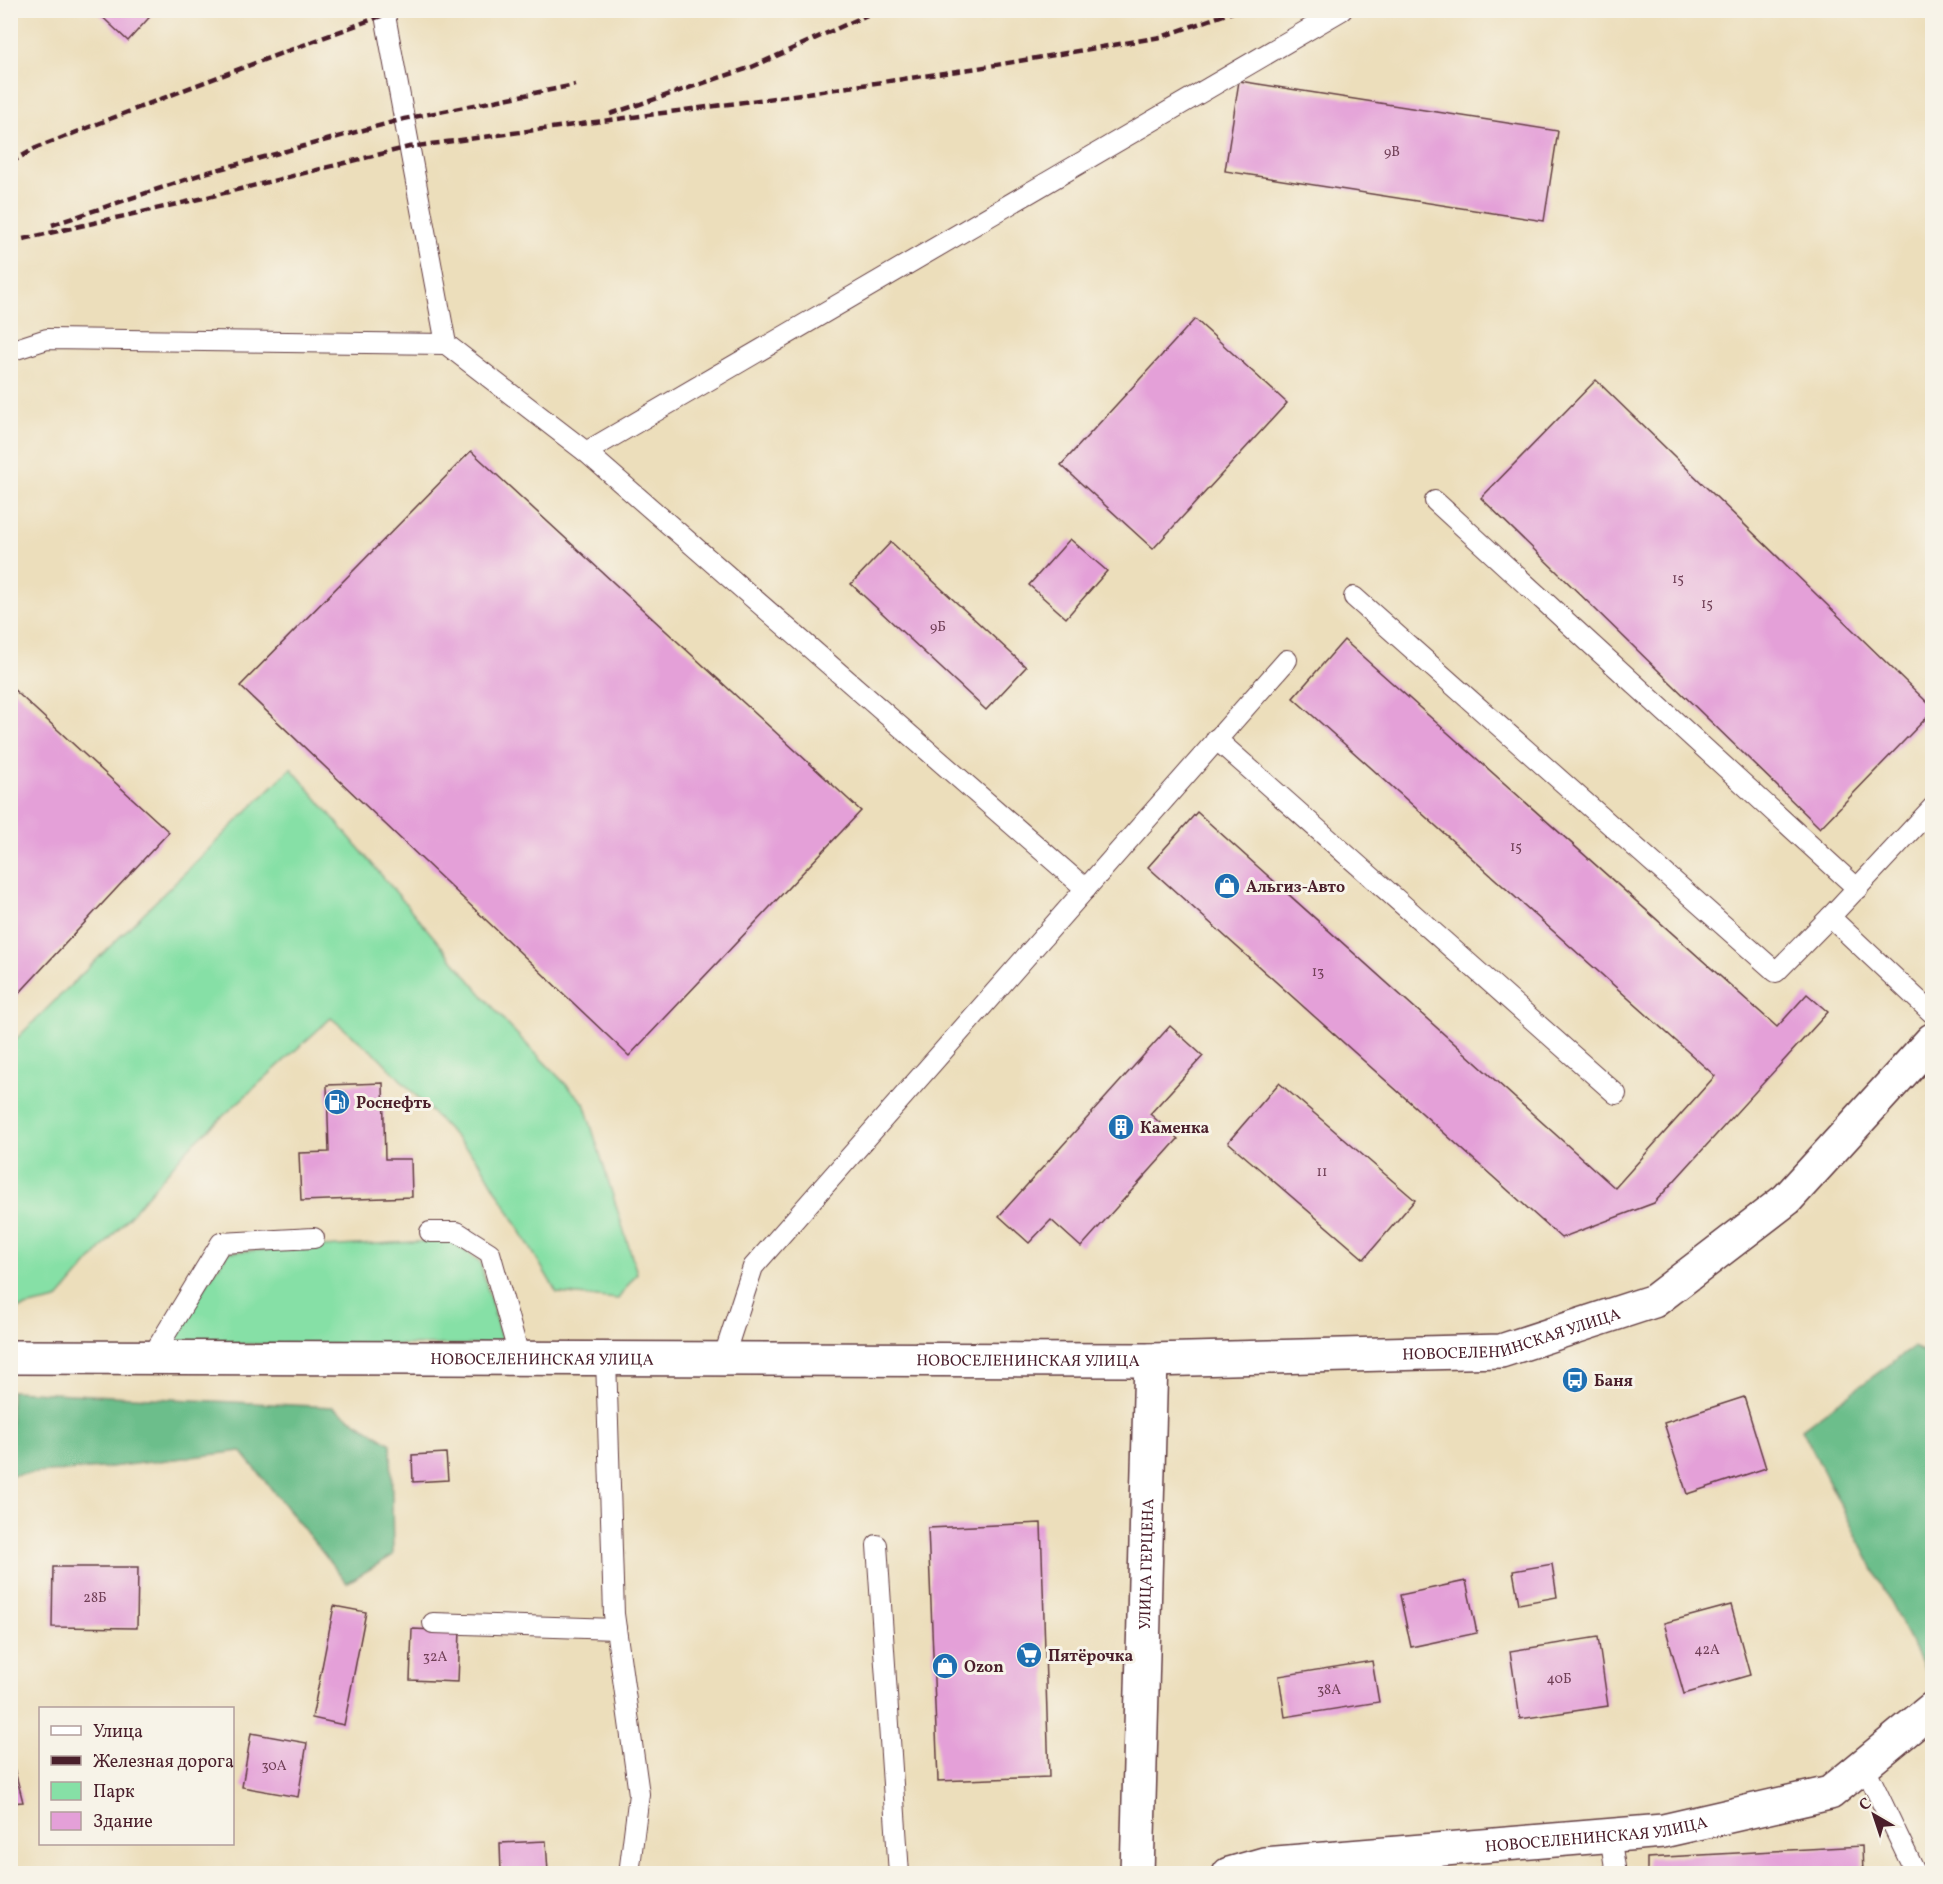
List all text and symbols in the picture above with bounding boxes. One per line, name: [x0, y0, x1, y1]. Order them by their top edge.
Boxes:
house number: 9В: [1384, 143, 1400, 162]
house number: 15: [1672, 570, 1684, 589]
house number: 15: [1701, 595, 1713, 614]
house number: 9Б: [930, 618, 946, 637]
house number: 15: [1510, 838, 1522, 857]
shop icon: Альгиз-Авто: [1212, 871, 1242, 901]
place label: Альгиз-Авто: [1246, 877, 1345, 899]
house number: 13: [1312, 963, 1324, 982]
fuel station icon: Роснефть: [322, 1087, 352, 1117]
place label: Роснефть: [356, 1093, 431, 1115]
building icon: Каменка: [1106, 1112, 1136, 1142]
place label: Каменка: [1140, 1118, 1210, 1140]
house number: 11: [1317, 1163, 1327, 1182]
street label: НОВОСЕЛЕНИНСКАЯ УЛИЦА: [1402, 1304, 1624, 1367]
street label: НОВОСЕЛЕНИНСКАЯ УЛИЦА: [430, 1349, 654, 1372]
street label: НОВОСЕЛЕНИНСКАЯ УЛИЦА: [916, 1350, 1140, 1373]
bus stop icon: Баня: [1560, 1365, 1590, 1395]
place label: Баня: [1594, 1371, 1633, 1393]
street label: УЛИЦА ГЕРЦЕНА: [1135, 1498, 1160, 1630]
house number: 28Б: [83, 1589, 107, 1608]
supermarket icon: Пятёрочка: [1014, 1640, 1044, 1670]
house number: 42А: [1694, 1641, 1720, 1660]
place label: Пятёрочка: [1048, 1646, 1133, 1668]
house number: 32А: [423, 1648, 447, 1667]
shop icon: Ozon: [930, 1651, 960, 1681]
place label: Ozon: [964, 1657, 1004, 1679]
house number: 40Б: [1546, 1670, 1572, 1689]
house number: 38А: [1317, 1681, 1341, 1700]
legend: [39, 1707, 234, 1845]
text: Улица: [93, 1720, 143, 1745]
text: Железная дорога: [93, 1750, 234, 1775]
house number: 30А: [261, 1757, 287, 1776]
text: Парк: [93, 1780, 135, 1805]
north arrow: [1844, 1785, 1904, 1845]
text: С: [1855, 1793, 1877, 1817]
text: Здание: [93, 1810, 153, 1835]
street label: НОВОСЕЛЕНИНСКАЯ УЛИЦА: [1484, 1812, 1710, 1859]

